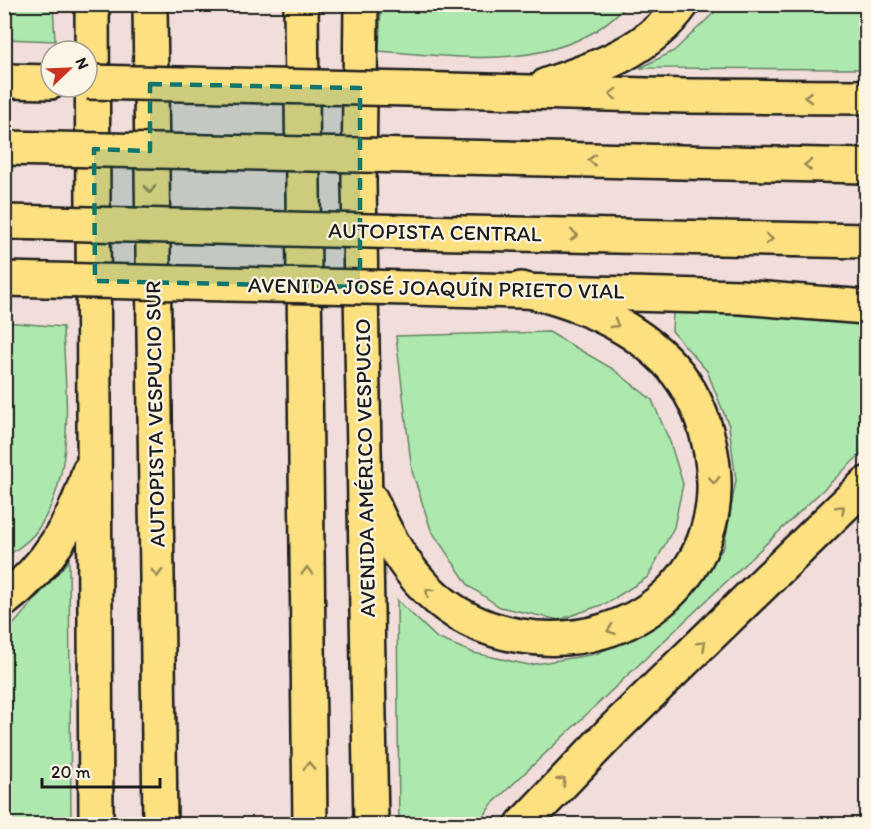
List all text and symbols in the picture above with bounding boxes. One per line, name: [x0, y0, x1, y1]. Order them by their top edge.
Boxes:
north arrow: [39, 39, 99, 99]
text: N: [71, 55, 93, 72]
one-way arrow: [609, 87, 618, 100]
one-way arrow: [804, 91, 813, 103]
one-way arrow: [588, 154, 597, 166]
one-way arrow: [804, 159, 813, 171]
one-way arrow: [144, 184, 157, 193]
street label: AUTOPISTA CENTRAL: [328, 217, 542, 247]
one-way arrow: [570, 229, 579, 241]
one-way arrow: [765, 233, 774, 245]
street label: AVENIDA JOSÉ JOAQUÍN PRIETO VIAL: [248, 271, 624, 305]
street label: AUTOPISTA VESPUCIO SUR: [139, 280, 171, 548]
one-way arrow: [609, 316, 619, 328]
street label: AVENIDA AMÉRICO VESPUCIO: [349, 318, 381, 618]
one-way arrow: [708, 475, 720, 484]
one-way arrow: [834, 505, 845, 516]
one-way arrow: [301, 567, 313, 576]
one-way arrow: [151, 568, 164, 577]
one-way arrow: [426, 588, 436, 599]
one-way arrow: [606, 622, 617, 635]
one-way arrow: [695, 641, 705, 652]
scale bar: [42, 751, 160, 789]
text: 20 m: [51, 761, 91, 783]
one-way arrow: [303, 762, 316, 771]
one-way arrow: [555, 777, 566, 788]

